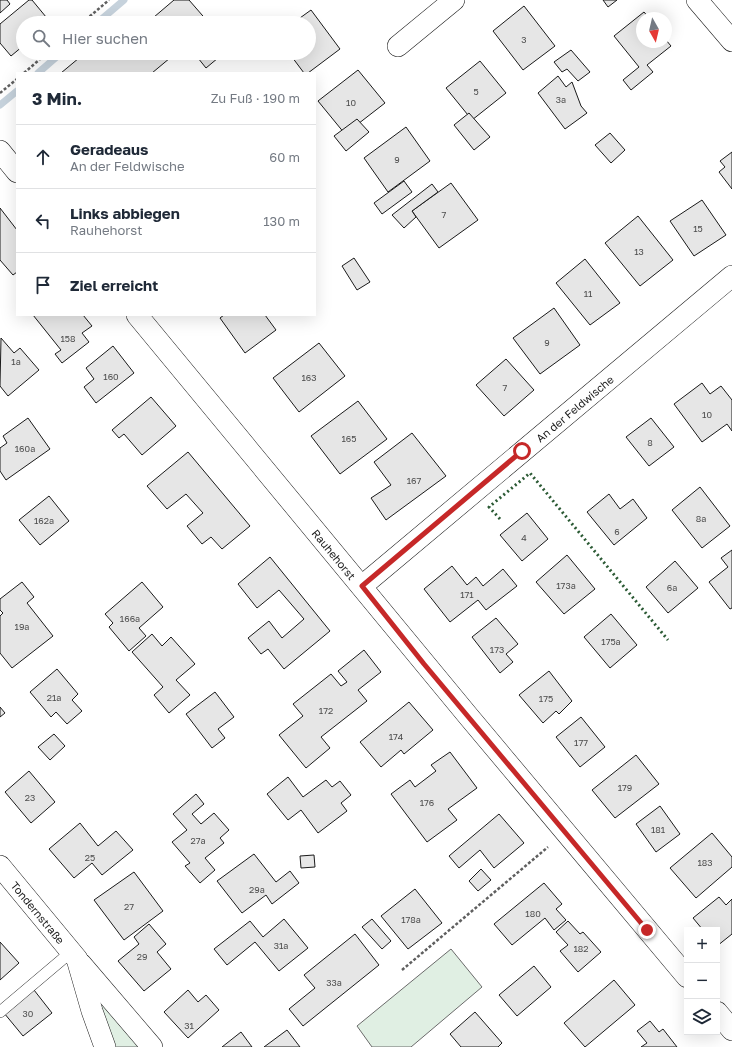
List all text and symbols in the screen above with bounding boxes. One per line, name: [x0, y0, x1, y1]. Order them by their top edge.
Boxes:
north arrow: [636, 12, 672, 48]
search box: [16, 16, 316, 60]
icon: search: [30, 27, 52, 49]
text: Hier suchen: [62, 29, 148, 47]
house number: 3: [521, 34, 527, 45]
house number: 5: [473, 86, 479, 97]
text: 3 Min.: [32, 88, 82, 109]
text: Zu Fuß · 190 m: [211, 90, 300, 106]
house number: 3a: [556, 94, 566, 105]
house number: 10: [346, 97, 356, 108]
text: Geradeaus: [70, 140, 148, 158]
icon: ahead: [32, 146, 54, 168]
text: 60 m: [269, 149, 300, 165]
house number: 9: [394, 154, 400, 165]
text: An der Feldwische: [70, 158, 185, 174]
text: Links abbiegen: [70, 204, 180, 222]
house number: 7: [442, 209, 447, 220]
icon: left: [32, 210, 54, 232]
text: 130 m: [263, 213, 300, 229]
text: Rauhehorst: [70, 222, 142, 238]
house number: 15: [693, 223, 703, 234]
house number: 13: [634, 246, 644, 257]
icon: arrive: [32, 274, 54, 296]
text: Ziel erreicht: [70, 276, 158, 294]
house number: 11: [584, 288, 593, 299]
house number: 158: [60, 333, 76, 344]
house number: 9: [544, 337, 550, 348]
house number: 1a: [11, 356, 21, 367]
house number: 160: [103, 371, 119, 382]
house number: 163: [301, 372, 317, 383]
street label: An der Feldwische: [533, 372, 616, 444]
house number: 7: [503, 382, 508, 393]
house number: 10: [702, 409, 712, 420]
house number: 165: [341, 433, 357, 444]
house number: 8: [647, 437, 653, 448]
route start: [513, 442, 531, 460]
house number: 160a: [15, 443, 35, 454]
house number: 167: [407, 475, 422, 486]
house number: 8a: [696, 513, 706, 524]
house number: 162a: [34, 515, 54, 526]
street label: Rauhehorst: [310, 526, 359, 582]
house number: 6: [614, 526, 620, 537]
house number: 4: [521, 532, 527, 543]
house number: 173a: [556, 580, 576, 591]
house number: 6a: [667, 582, 677, 593]
house number: 171: [460, 589, 474, 600]
house number: 166a: [120, 613, 140, 624]
house number: 19a: [15, 621, 29, 632]
house number: 175a: [601, 636, 621, 647]
house number: 173: [490, 644, 504, 655]
house number: 21a: [47, 692, 61, 703]
house number: 175: [539, 693, 553, 704]
house number: 172: [319, 705, 333, 716]
house number: 174: [389, 731, 404, 742]
house number: 177: [574, 737, 588, 748]
house number: 179: [618, 782, 632, 793]
house number: 23: [25, 792, 35, 803]
house number: 176: [420, 797, 434, 808]
house number: 181: [651, 824, 666, 835]
house number: 27a: [190, 835, 206, 846]
house number: 25: [85, 852, 95, 863]
house number: 183: [697, 857, 713, 868]
street label: Tondernstraße: [9, 878, 68, 946]
house number: 29a: [249, 884, 265, 895]
house number: 27: [124, 901, 134, 912]
house number: 180: [525, 908, 541, 919]
house number: 178a: [401, 914, 421, 925]
route end: [638, 921, 656, 939]
map controls: [684, 927, 720, 1035]
button: +: [684, 927, 720, 963]
house number: 31a: [274, 940, 288, 951]
house number: 182: [573, 943, 589, 954]
house number: 29: [137, 951, 147, 962]
button: −: [684, 963, 720, 999]
house number: 33a: [326, 977, 342, 988]
button: layers: [684, 999, 720, 1035]
house number: 30: [23, 1008, 34, 1019]
house number: 31: [184, 1020, 194, 1031]

